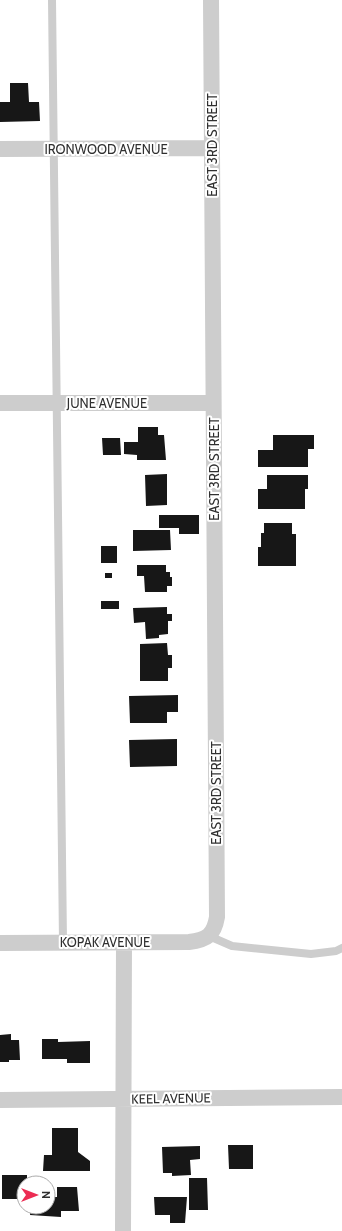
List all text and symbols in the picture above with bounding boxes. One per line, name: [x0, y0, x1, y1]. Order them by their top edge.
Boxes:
street label: EAST 3RD STREET: [204, 93, 220, 197]
street label: IRONWOOD AVENUE: [44, 141, 168, 157]
street label: JUNE AVENUE: [66, 395, 147, 411]
street label: EAST 3RD STREET: [206, 417, 222, 521]
street label: EAST 3RD STREET: [208, 741, 224, 845]
street label: KOPAK AVENUE: [60, 934, 150, 950]
street label: KEEL AVENUE: [131, 1089, 211, 1107]
north arrow: [16, 1175, 56, 1215]
text: N: [39, 1191, 53, 1199]

